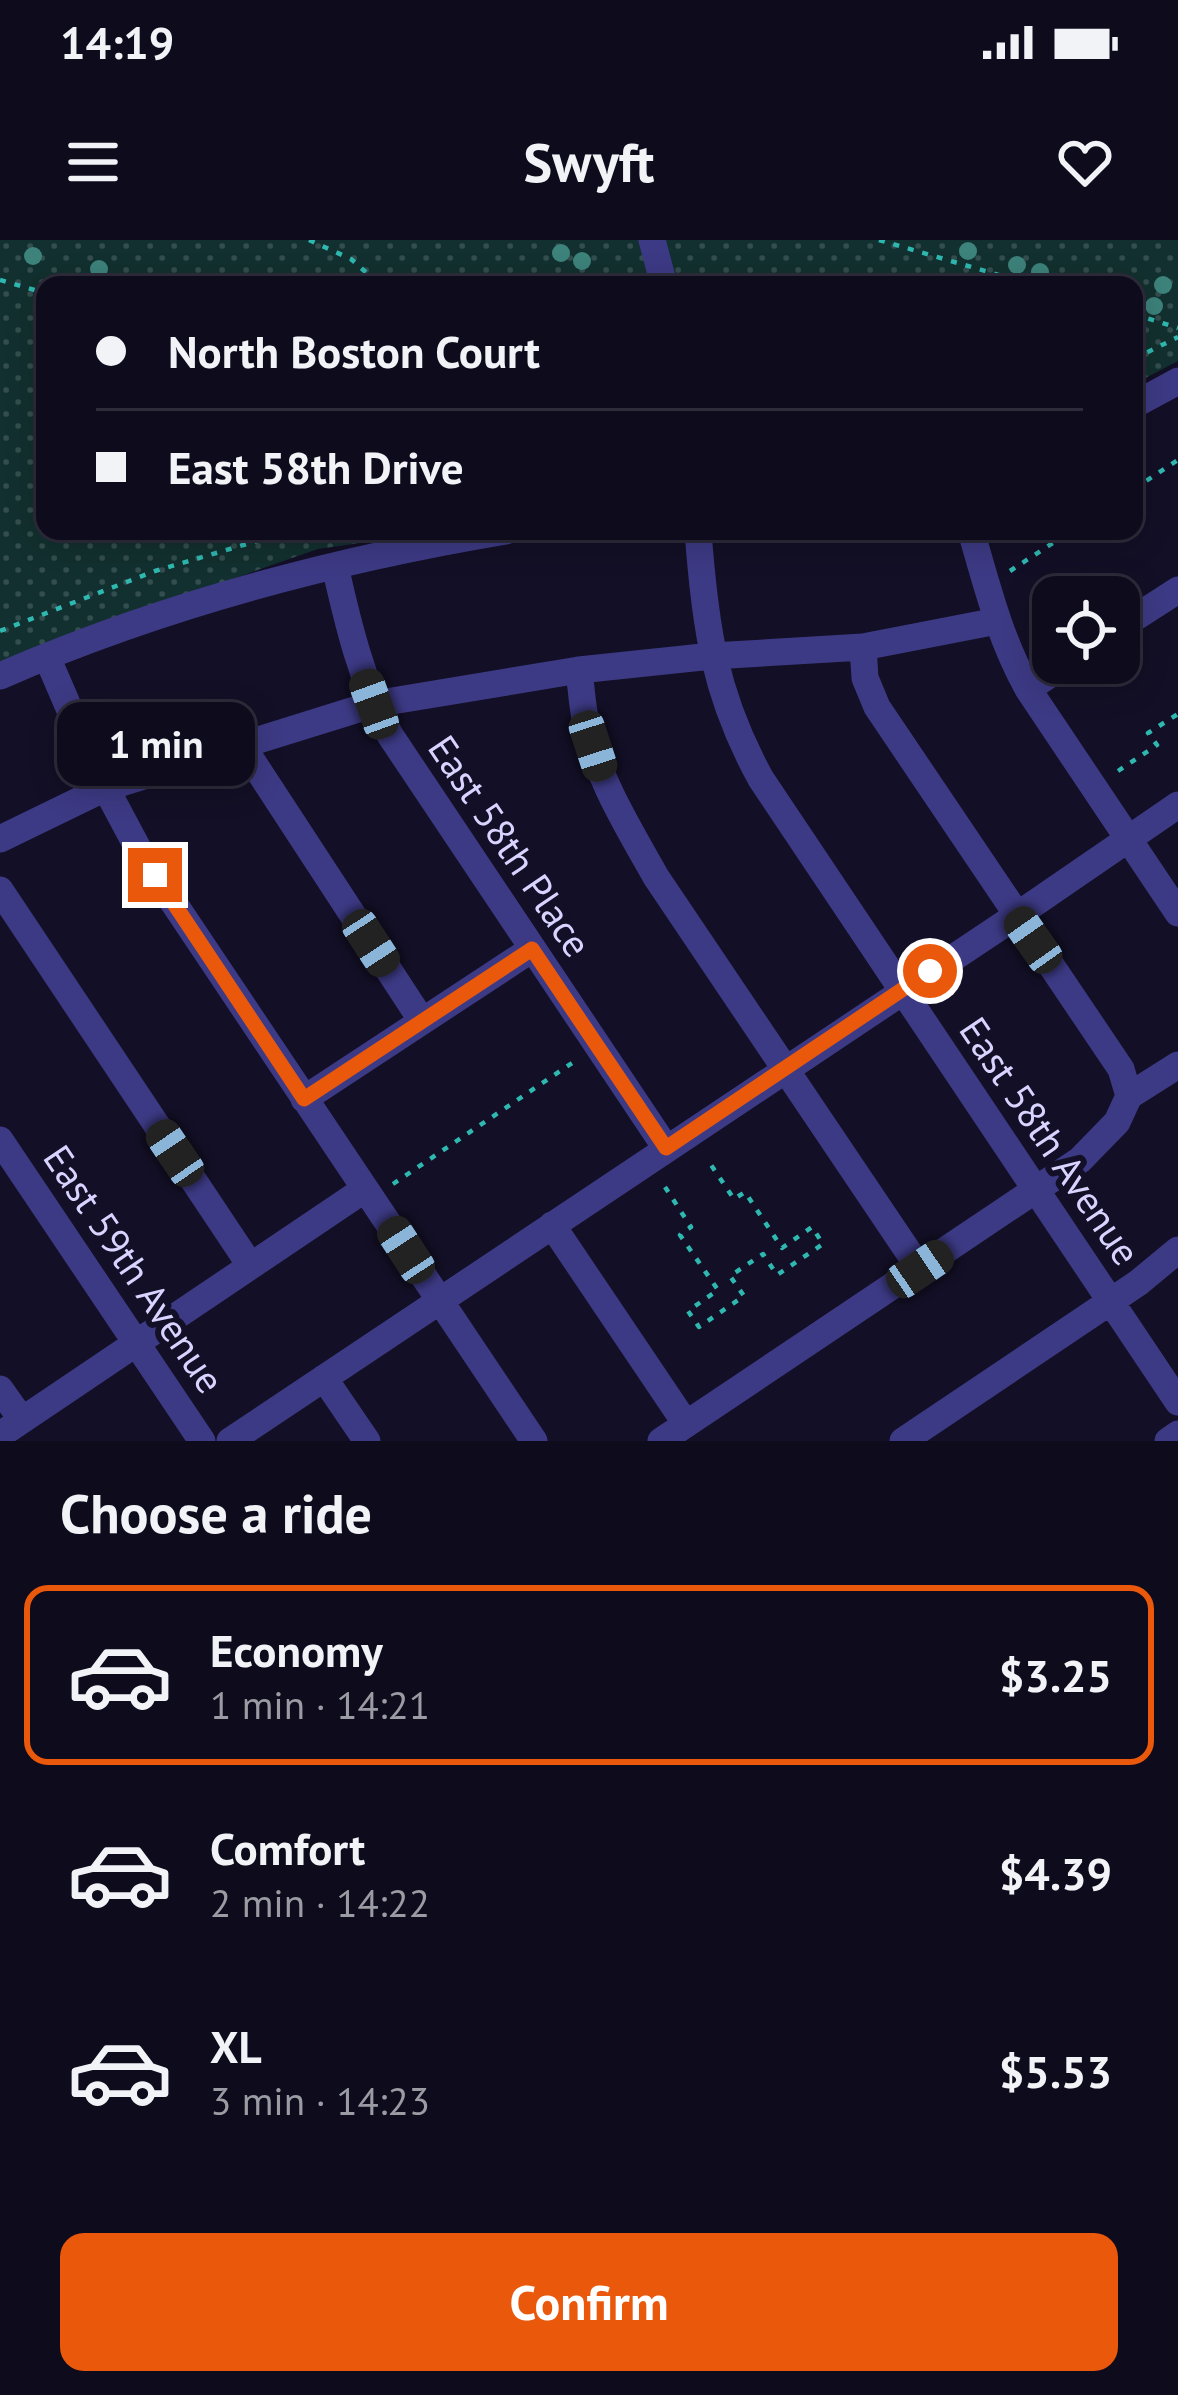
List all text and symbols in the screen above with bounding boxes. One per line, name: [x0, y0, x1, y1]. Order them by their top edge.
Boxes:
text: 14:19: [60, 13, 174, 71]
text: Swyft: [524, 127, 654, 197]
icon: menu: [60, 129, 126, 195]
icon: heart: [1052, 129, 1118, 195]
text: North Boston Court: [168, 322, 540, 380]
text: East 58th Drive: [168, 438, 464, 496]
map controls: [1032, 576, 1140, 684]
button: locate: [1032, 576, 1140, 684]
car: [345, 664, 403, 744]
callout: 1 min: [56, 701, 254, 785]
car: [565, 706, 621, 786]
text: 1 min: [108, 718, 204, 769]
street label: East 58th Place: [417, 725, 603, 966]
route end: [128, 848, 182, 902]
car: [998, 900, 1068, 980]
car: [336, 903, 406, 983]
route start: [903, 944, 957, 998]
street label: East 58th Avenue: [949, 1007, 1152, 1274]
car: [140, 1113, 210, 1193]
street label: East 59th Avenue: [33, 1135, 236, 1402]
car: [371, 1210, 441, 1290]
car: [880, 1234, 960, 1304]
text: Choose a ride: [60, 1478, 372, 1548]
icon: car: [66, 1621, 174, 1729]
text: Economy: [210, 1621, 383, 1679]
text: $3.25: [999, 1646, 1112, 1704]
text: 1 min · 14:21: [210, 1679, 430, 1730]
icon: car: [66, 1819, 174, 1927]
text: Comfort: [210, 1819, 365, 1877]
text: $4.39: [999, 1844, 1112, 1902]
text: 2 min · 14:22: [210, 1877, 430, 1928]
icon: car: [66, 2017, 174, 2125]
text: XL: [210, 2017, 262, 2075]
text: $5.53: [999, 2042, 1112, 2100]
text: 3 min · 14:23: [210, 2075, 430, 2126]
button: Confirm: [60, 2233, 1118, 2371]

